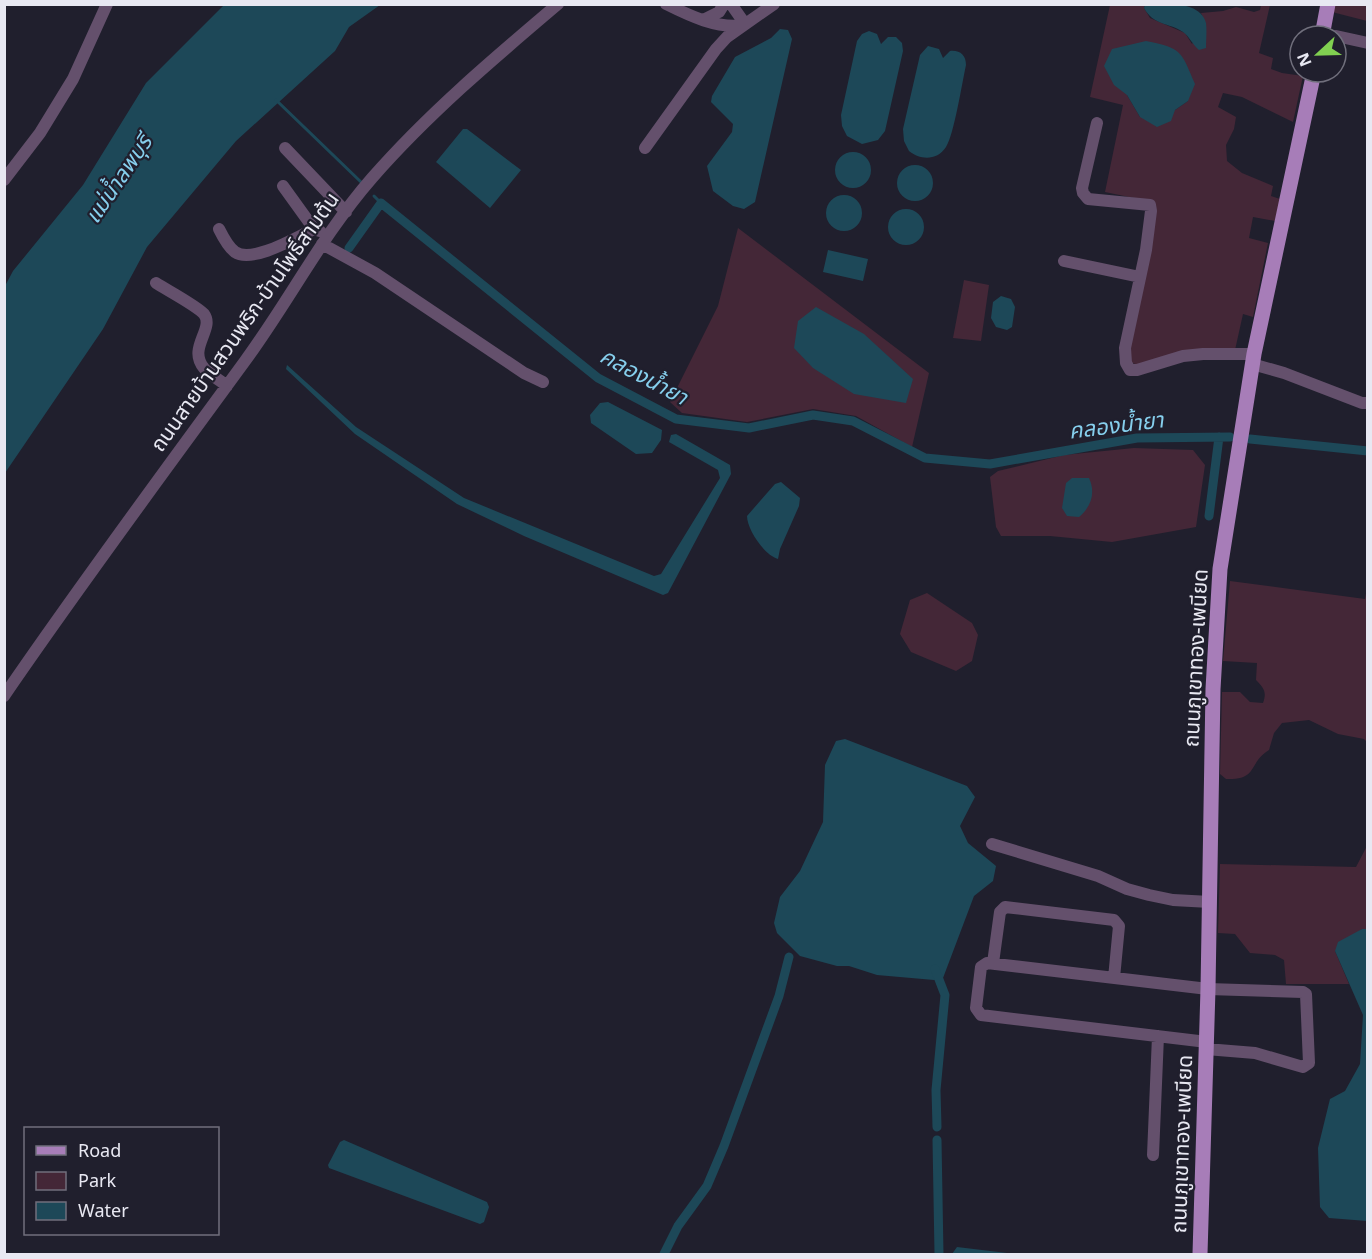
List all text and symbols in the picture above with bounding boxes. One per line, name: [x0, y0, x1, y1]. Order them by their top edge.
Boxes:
north arrow: [1288, 24, 1348, 84]
text: N: [1291, 49, 1317, 70]
water label: แม่น้ำลพบุรี: [77, 125, 160, 228]
street label: ถนนสายบ้านสวนพริก-บ้านโพธิ์สามต้น: [144, 186, 345, 457]
water label: คลองน้ำยา: [596, 340, 694, 411]
water label: คลองน้ำยา: [1067, 403, 1166, 445]
street label: ถนนภูเขาทอง-เพนียด: [1176, 568, 1214, 748]
street label: ถนนภูเขาทอง-เพนียด: [1164, 1054, 1198, 1234]
legend: [24, 1127, 219, 1235]
text: Road: [78, 1138, 121, 1162]
text: Park: [78, 1168, 116, 1192]
text: Water: [78, 1198, 129, 1222]

